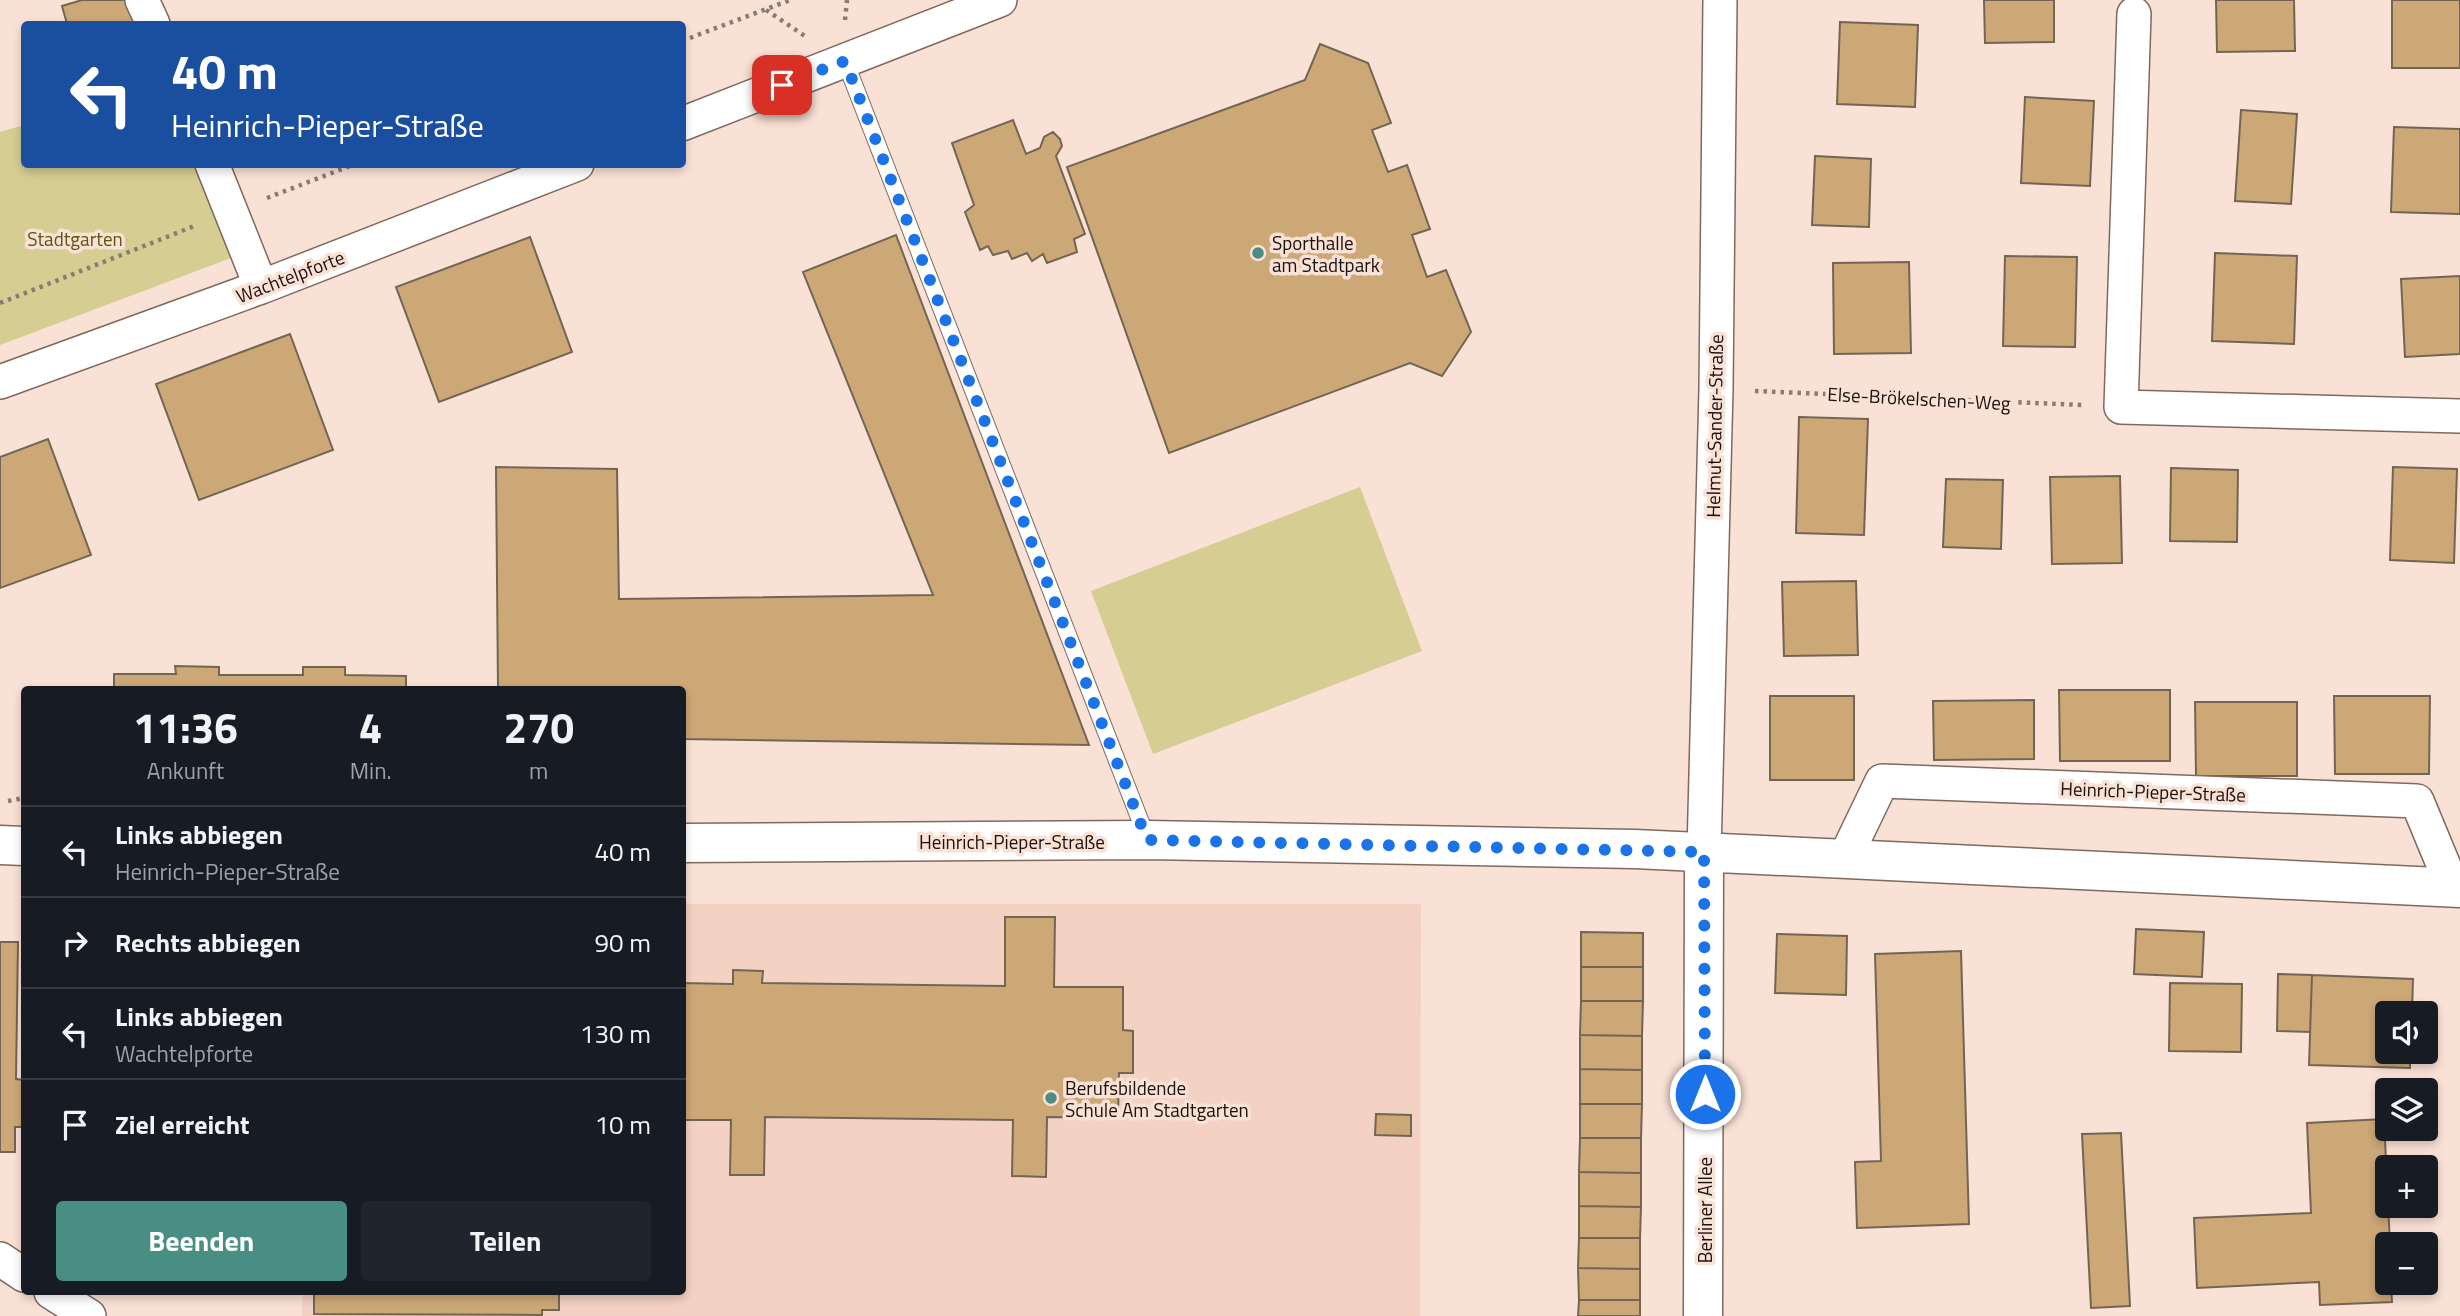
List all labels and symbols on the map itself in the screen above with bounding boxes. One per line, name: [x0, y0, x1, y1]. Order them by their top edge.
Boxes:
pin: [752, 55, 812, 115]
park label: Stadtgarten: [27, 224, 123, 253]
place label: Sporthalle am Stadtpark: [1272, 228, 1380, 279]
street label: Wachtelpforte: [232, 242, 348, 310]
marker: Sporthalle am Stadtpark: [1250, 245, 1266, 261]
street label: Helmut-Sander-Straße: [1698, 334, 1730, 518]
street label: Else-Brökelschen-Weg: [1827, 379, 2012, 417]
street label: Heinrich-Pieper-Straße: [2060, 773, 2246, 809]
street label: Heinrich-Pieper-Straße: [919, 827, 1105, 856]
position arrow: [1668, 1057, 1742, 1131]
place label: Berufsbildende Schule Am Stadtgarten: [1065, 1073, 1249, 1124]
marker: Berufsbildende Schule Am Stadtgarten: [1043, 1090, 1059, 1106]
street label: Berliner Allee: [1690, 1157, 1719, 1263]

